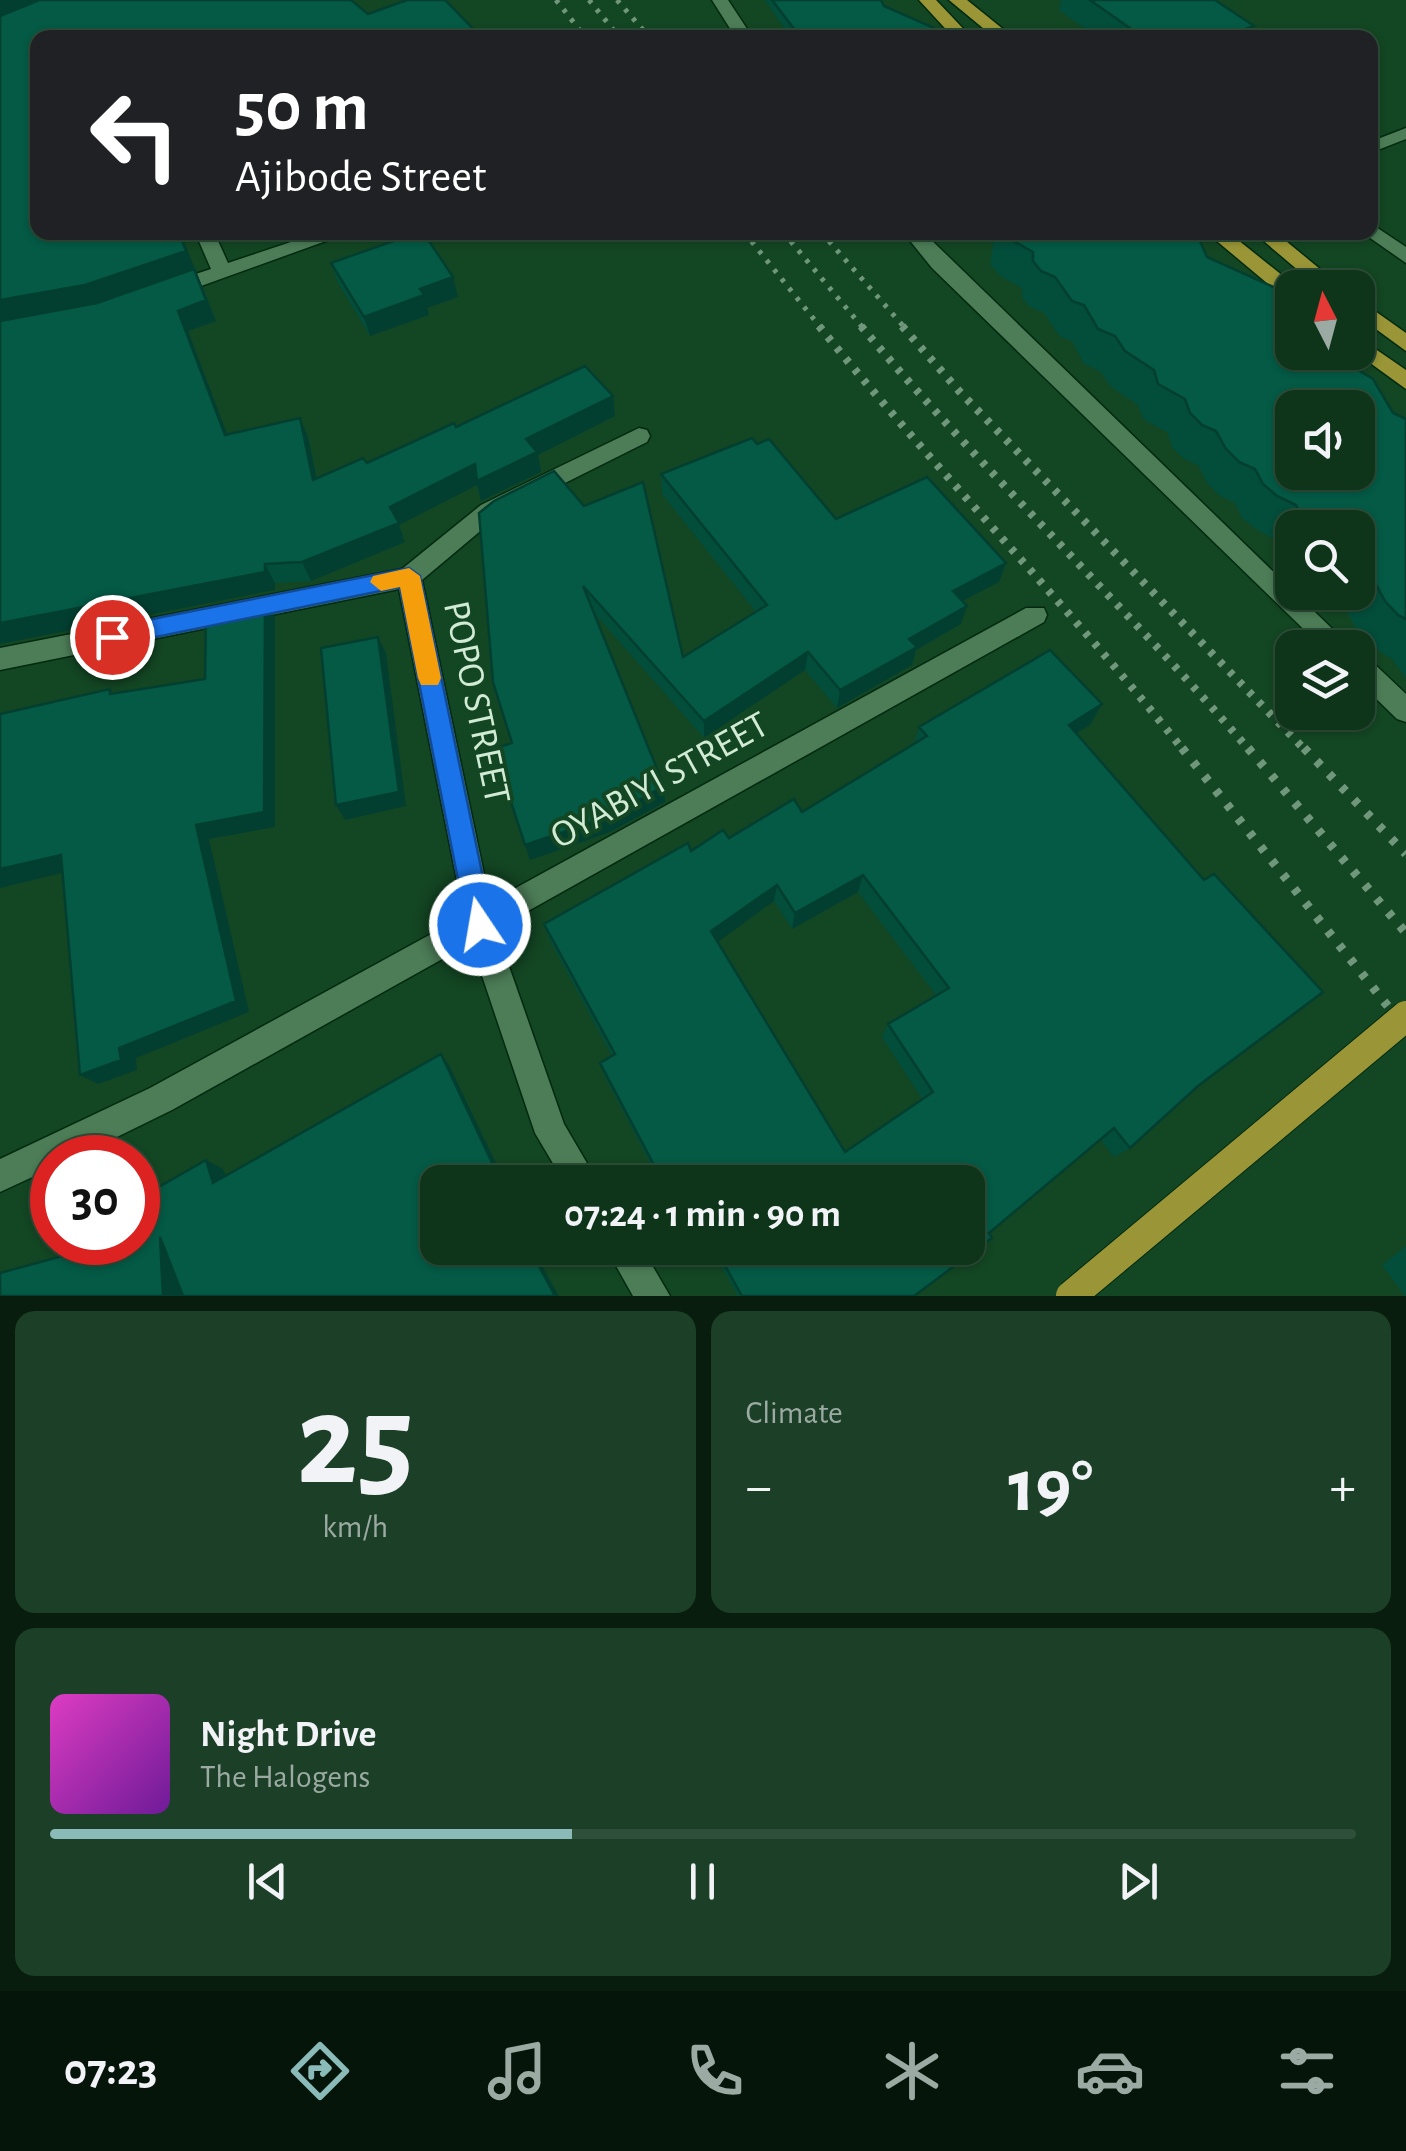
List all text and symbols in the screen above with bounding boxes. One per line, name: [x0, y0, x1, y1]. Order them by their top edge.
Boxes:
icon: left: [70, 70, 200, 200]
text: 50 m: [235, 73, 369, 143]
text: Ajibode Street: [235, 155, 486, 200]
north arrow: [1275, 270, 1375, 370]
map controls: [1275, 270, 1375, 730]
button: sound: [1275, 390, 1375, 490]
button: search: [1275, 510, 1375, 610]
pin: [70, 595, 155, 680]
street label: POPO STREET: [436, 598, 516, 807]
icon: arrive: [85, 610, 140, 665]
button: layers: [1275, 630, 1375, 730]
street label: OYABIYI STREET: [545, 705, 775, 856]
position arrow: [428, 873, 532, 977]
speed limit sign: 30: [30, 1135, 160, 1265]
text: 07:24 · 1 min · 90 m: [564, 1196, 841, 1234]
text: 25: [297, 1378, 414, 1508]
text: Climate: [746, 1397, 843, 1429]
text: 19°: [1008, 1450, 1093, 1525]
text: −: [746, 1460, 772, 1515]
text: +: [1330, 1460, 1356, 1515]
text: km/h: [322, 1511, 388, 1543]
text: Night Drive: [200, 1716, 376, 1754]
text: The Halogens: [200, 1761, 370, 1793]
icon: previous: [240, 1854, 295, 1909]
icon: pause: [675, 1854, 730, 1909]
icon: next: [1111, 1854, 1166, 1909]
icon: directions: [285, 2036, 355, 2106]
icon: music: [482, 2036, 552, 2106]
icon: phone: [680, 2036, 750, 2106]
icon: climate: [877, 2036, 947, 2106]
icon: car: [1075, 2036, 1145, 2106]
icon: filters: [1272, 2036, 1342, 2106]
text: 07:23: [64, 2048, 158, 2093]

